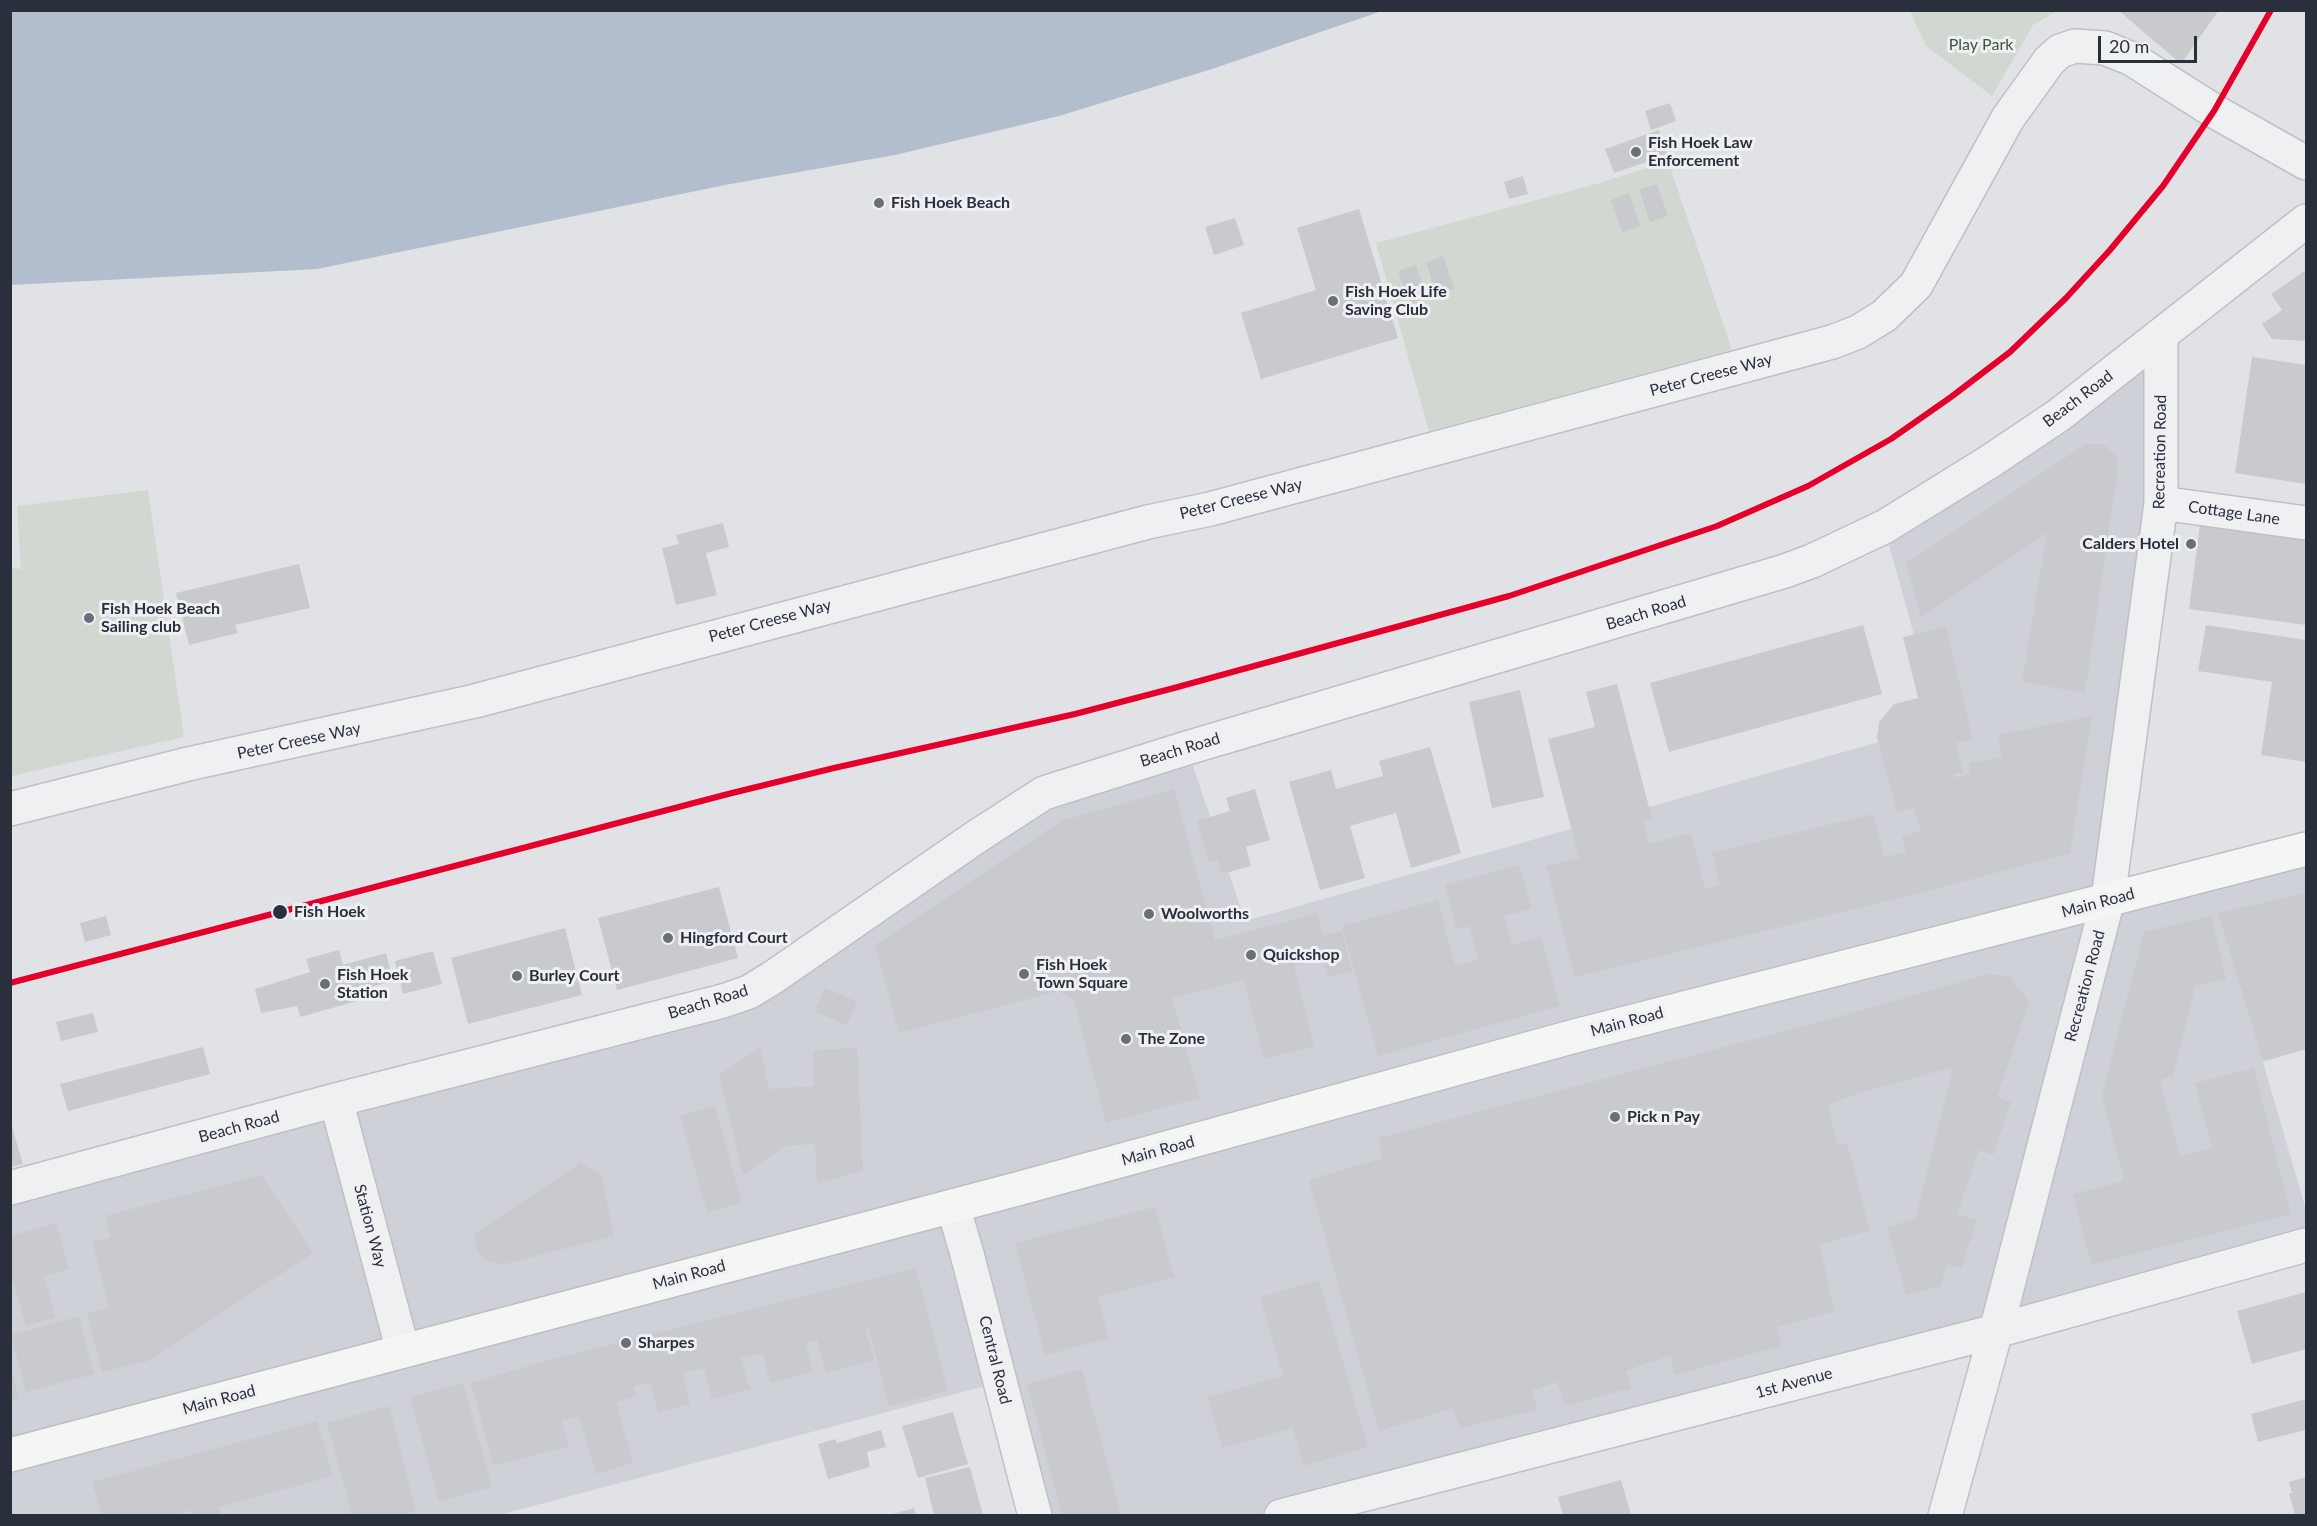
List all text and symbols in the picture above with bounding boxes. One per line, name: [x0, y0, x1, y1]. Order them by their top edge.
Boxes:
scale bar: [2101, 24, 2200, 62]
park label: Play Park: [1949, 35, 2013, 55]
text: 20 m: [2109, 35, 2149, 57]
place label: Fish Hoek Law Enforcement: [1648, 133, 1753, 171]
marker: Fish Hoek Law Enforcement: [1629, 145, 1643, 159]
place label: Fish Hoek Beach: [891, 193, 1010, 213]
marker: Fish Hoek Beach: [872, 196, 886, 210]
place label: Fish Hoek Life Saving Club: [1345, 282, 1447, 320]
marker: Fish Hoek Life Saving Club: [1326, 294, 1340, 308]
street label: Peter Creese Way: [1648, 349, 1774, 401]
street label: Beach Road: [2039, 366, 2117, 432]
street label: Recreation Road: [2149, 394, 2171, 510]
street label: Peter Creese Way: [1178, 474, 1304, 524]
street label: Cottage Lane: [2187, 497, 2281, 529]
place label: Calders Hotel: [2082, 534, 2179, 554]
marker: Calders Hotel: [2184, 537, 2198, 551]
street label: Beach Road: [1604, 592, 1688, 634]
street label: Peter Creese Way: [707, 595, 833, 647]
place label: Fish Hoek Beach Sailing club: [101, 599, 220, 637]
marker: Fish Hoek Beach Sailing club: [82, 611, 96, 625]
street label: Peter Creese Way: [235, 719, 363, 763]
street label: Beach Road: [1138, 729, 1222, 771]
street label: Main Road: [2059, 884, 2137, 922]
place label: Fish Hoek: [294, 902, 365, 922]
marker: Fish Hoek: [271, 903, 289, 921]
place label: Woolworths: [1161, 904, 1249, 924]
marker: Woolworths: [1142, 907, 1156, 921]
place label: Hingford Court: [680, 928, 788, 948]
street label: Recreation Road: [2061, 928, 2109, 1044]
marker: Hingford Court: [661, 931, 675, 945]
place label: Quickshop: [1263, 945, 1340, 965]
marker: Quickshop: [1244, 948, 1258, 962]
place label: Fish Hoek Town Square: [1036, 955, 1128, 993]
place label: Fish Hoek Station: [337, 965, 408, 1003]
place label: Burley Court: [529, 966, 620, 986]
marker: Fish Hoek Town Square: [1017, 967, 1031, 981]
marker: Burley Court: [510, 969, 524, 983]
marker: Fish Hoek Station: [318, 977, 332, 991]
street label: Beach Road: [666, 981, 750, 1023]
street label: Main Road: [1588, 1003, 1666, 1041]
place label: The Zone: [1138, 1029, 1205, 1049]
marker: The Zone: [1119, 1032, 1133, 1046]
street label: Beach Road: [197, 1107, 281, 1147]
place label: Pick n Pay: [1627, 1107, 1700, 1127]
marker: Pick n Pay: [1608, 1110, 1622, 1124]
street label: Main Road: [1119, 1132, 1197, 1170]
street label: Station Way: [350, 1182, 390, 1270]
street label: Main Road: [650, 1256, 728, 1294]
street label: Central Road: [975, 1314, 1015, 1406]
place label: Sharpes: [638, 1333, 694, 1353]
marker: Sharpes: [619, 1336, 633, 1350]
street label: 1st Avenue: [1753, 1364, 1835, 1402]
street label: Main Road: [180, 1381, 258, 1419]

